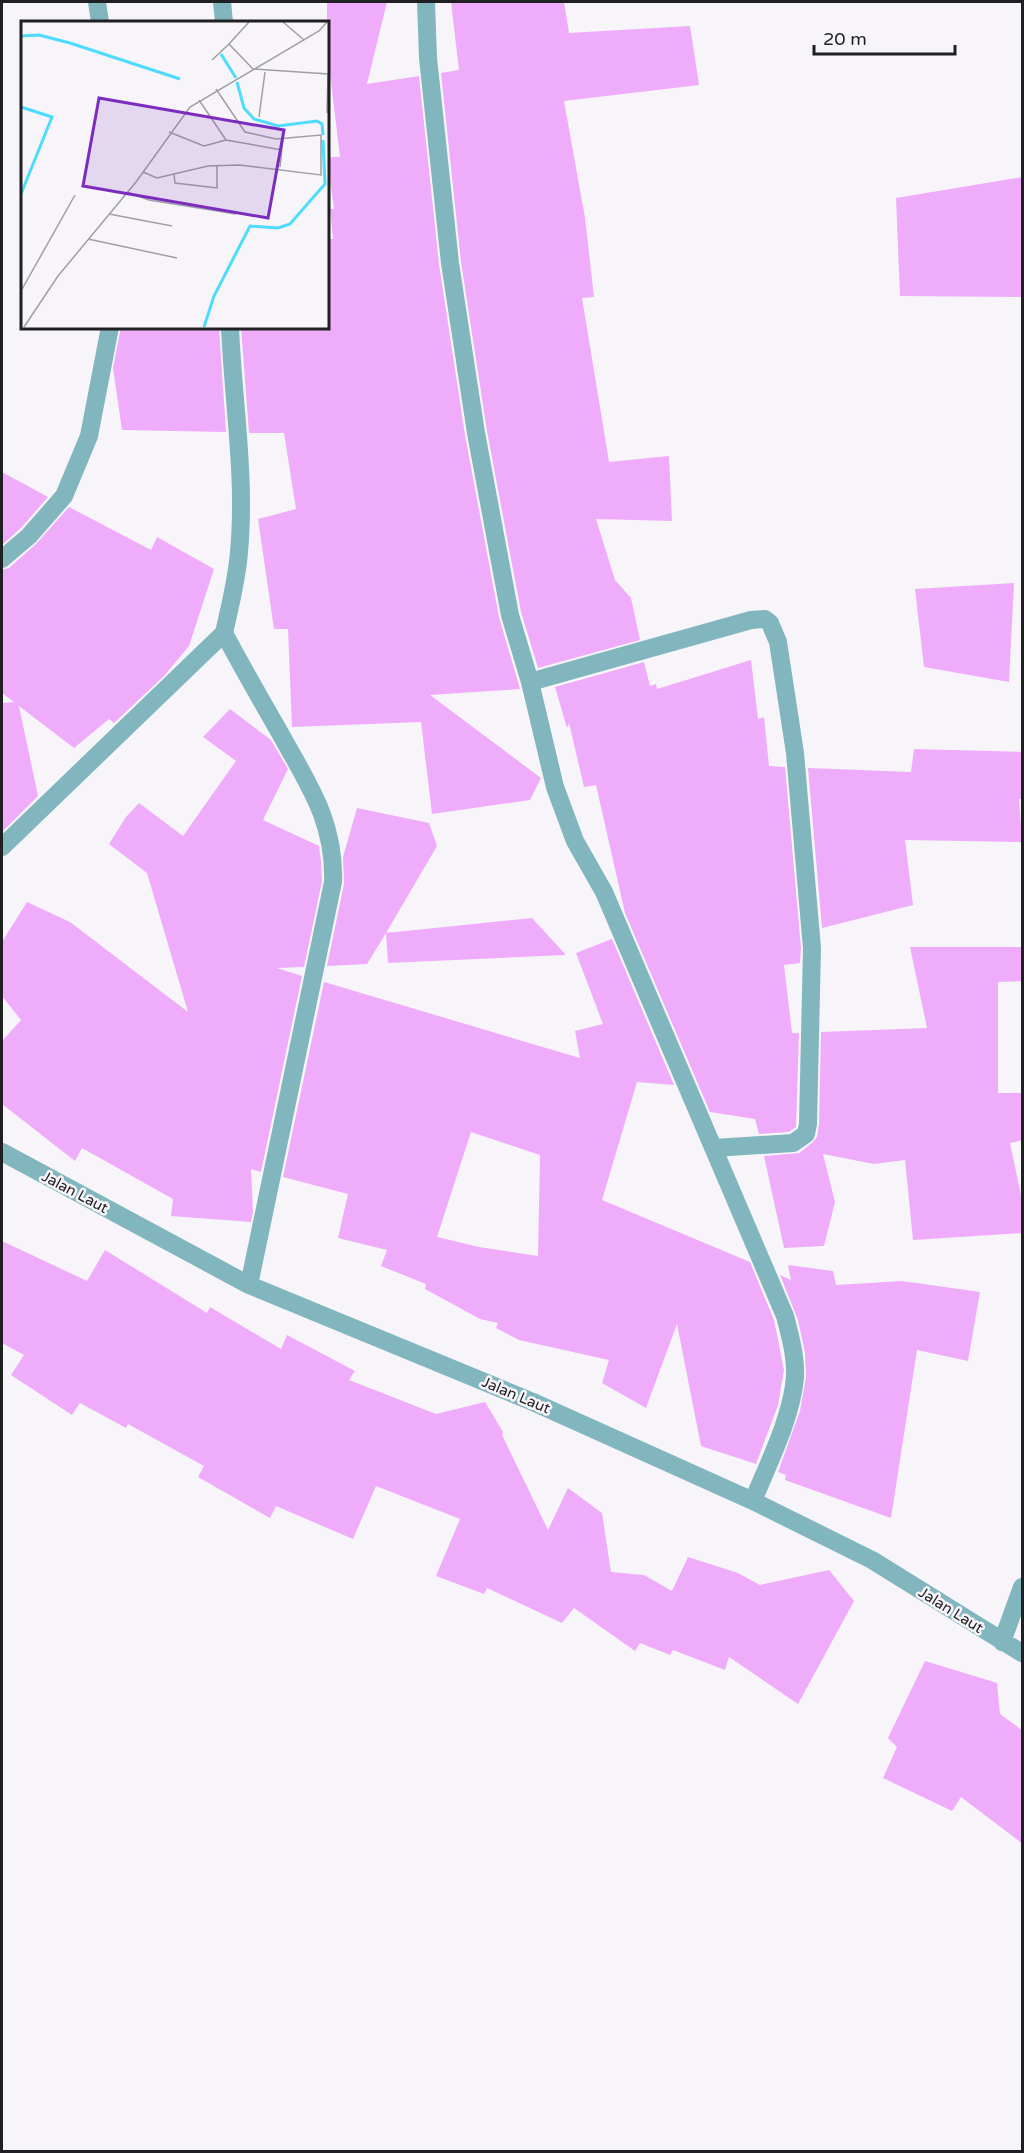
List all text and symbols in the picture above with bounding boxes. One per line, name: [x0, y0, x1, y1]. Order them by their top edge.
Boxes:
scale bar: [814, 18, 955, 56]
inset map: [21, 21, 328, 328]
text: 20 m: [823, 28, 867, 50]
street label: Jalan Laut: [39, 1167, 111, 1217]
street label: Jalan Laut: [479, 1373, 553, 1418]
street label: Jalan Laut: [915, 1583, 987, 1637]

